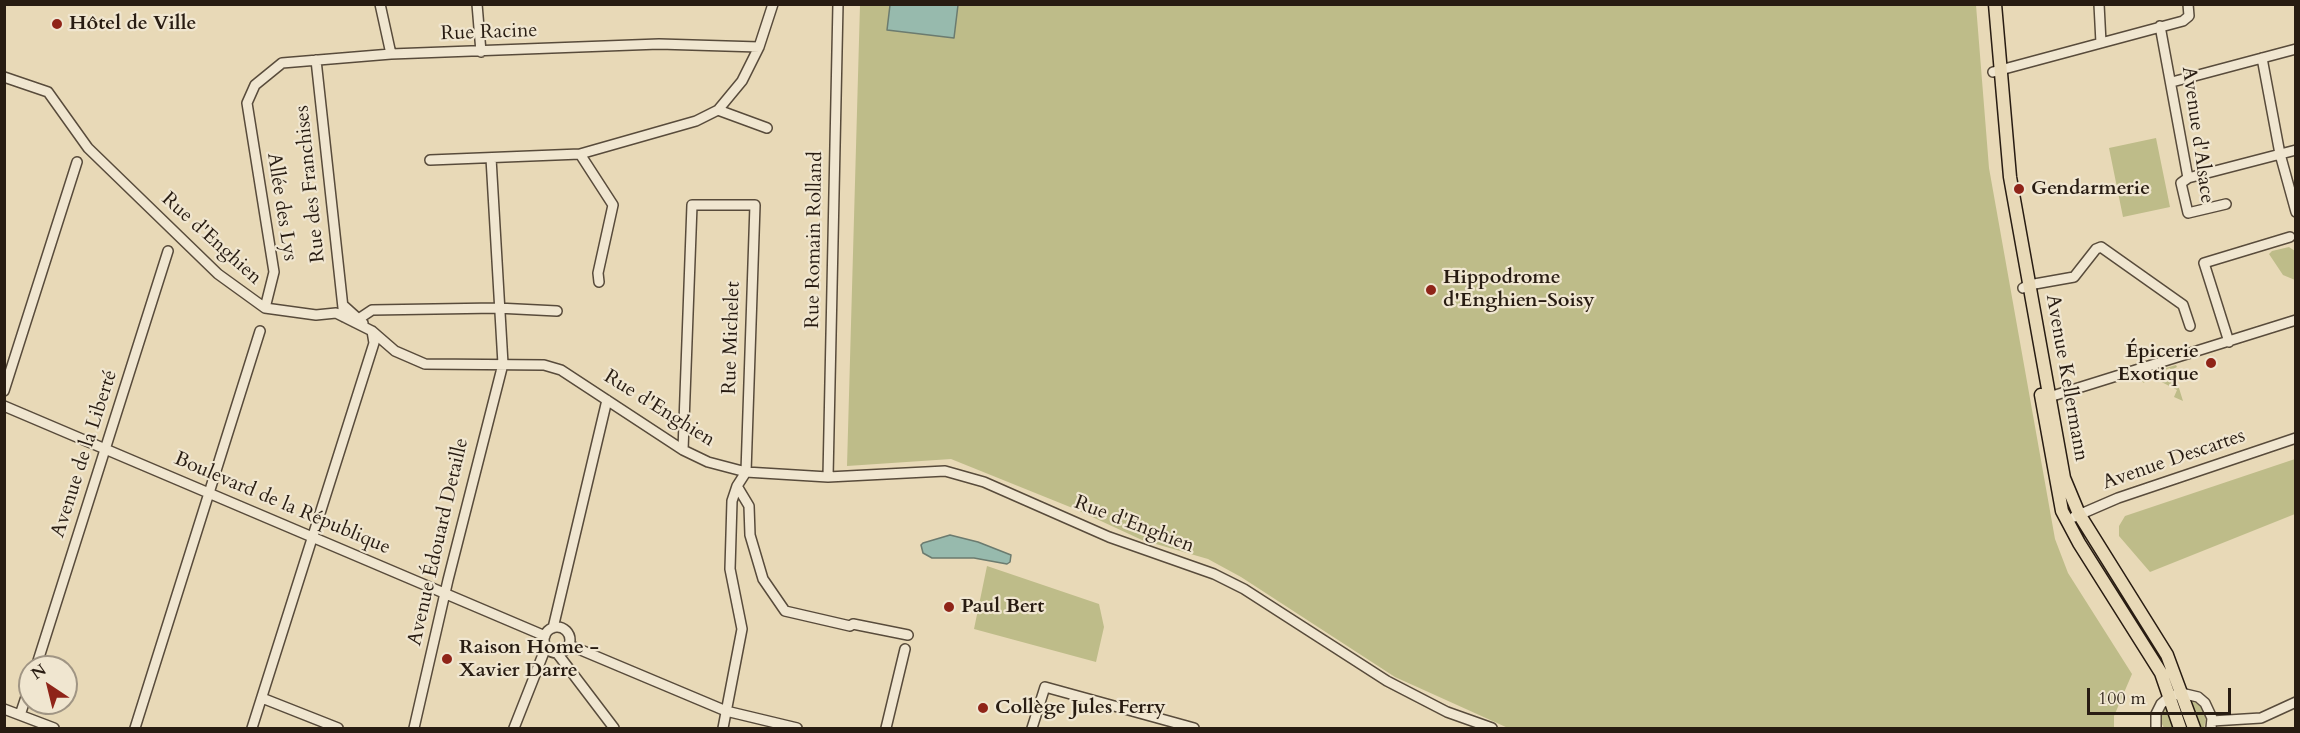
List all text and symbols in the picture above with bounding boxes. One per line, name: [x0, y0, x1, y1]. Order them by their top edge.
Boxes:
place label: Hôtel de Ville: [69, 12, 196, 36]
marker: Hôtel de Ville: [50, 17, 64, 31]
street label: Rue Racine: [440, 19, 538, 47]
street label: Avenue d'Alsace: [2175, 65, 2219, 205]
street label: Rue des Franchises: [291, 104, 331, 264]
street label: Allée des Lys: [261, 151, 301, 263]
street label: Rue Romain Rolland: [801, 151, 829, 329]
place label: Gendarmerie: [2031, 177, 2150, 201]
marker: Gendarmerie: [2012, 182, 2026, 196]
street label: Rue d'Enghien: [156, 188, 266, 290]
place label: Hippodrome d'Enghien-Soisy: [1443, 266, 1595, 313]
street label: Rue Michelet: [718, 281, 746, 395]
marker: Hippodrome d'Enghien-Soisy: [1424, 283, 1438, 297]
street label: Avenue Kellermann: [2040, 293, 2092, 463]
place label: Épicerie Exotique: [2117, 340, 2199, 387]
marker: Épicerie Exotique: [2204, 356, 2218, 370]
street label: Rue d'Enghien: [599, 365, 719, 453]
street label: Avenue de la Liberté: [47, 367, 123, 541]
street label: Avenue Descartes: [2099, 424, 2249, 496]
street label: Avenue Édouard Detaille: [403, 436, 475, 648]
street label: Boulevard de la République: [170, 448, 394, 560]
street label: Rue d'Enghien: [1071, 491, 1197, 559]
place label: Paul Bert: [961, 595, 1044, 619]
marker: Paul Bert: [942, 600, 956, 614]
place label: Raison Home - Xavier Darre: [459, 636, 599, 683]
marker: Raison Home - Xavier Darre: [440, 652, 454, 666]
north arrow: [18, 655, 78, 715]
text: N: [27, 659, 51, 685]
scale bar: [2090, 676, 2234, 714]
text: 100 m: [2098, 686, 2146, 711]
place label: Collège Jules Ferry: [995, 696, 1166, 720]
marker: Collège Jules Ferry: [976, 701, 990, 715]

